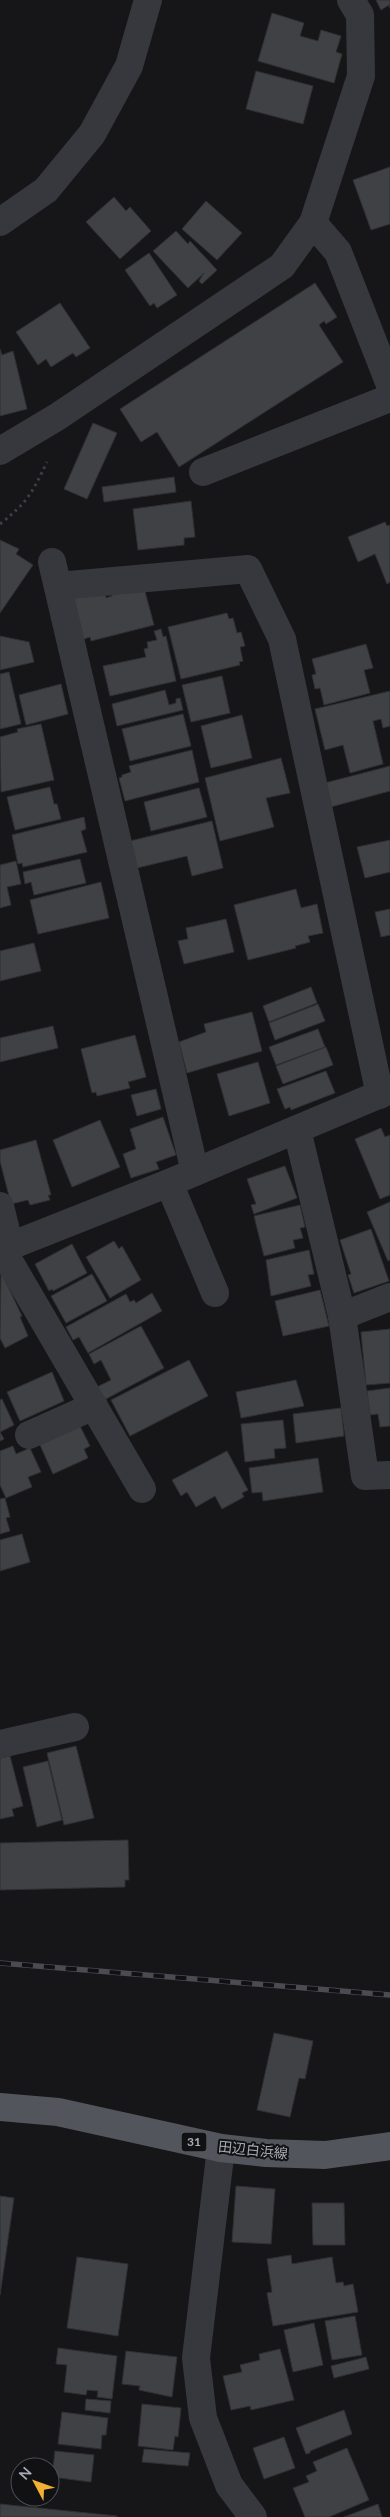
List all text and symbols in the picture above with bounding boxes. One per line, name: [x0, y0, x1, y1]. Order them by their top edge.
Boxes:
road number: 31: [182, 2132, 206, 2152]
street label: 田辺白浜線: [217, 2137, 289, 2162]
north arrow: [10, 2457, 60, 2507]
text: N: [15, 2463, 35, 2483]

